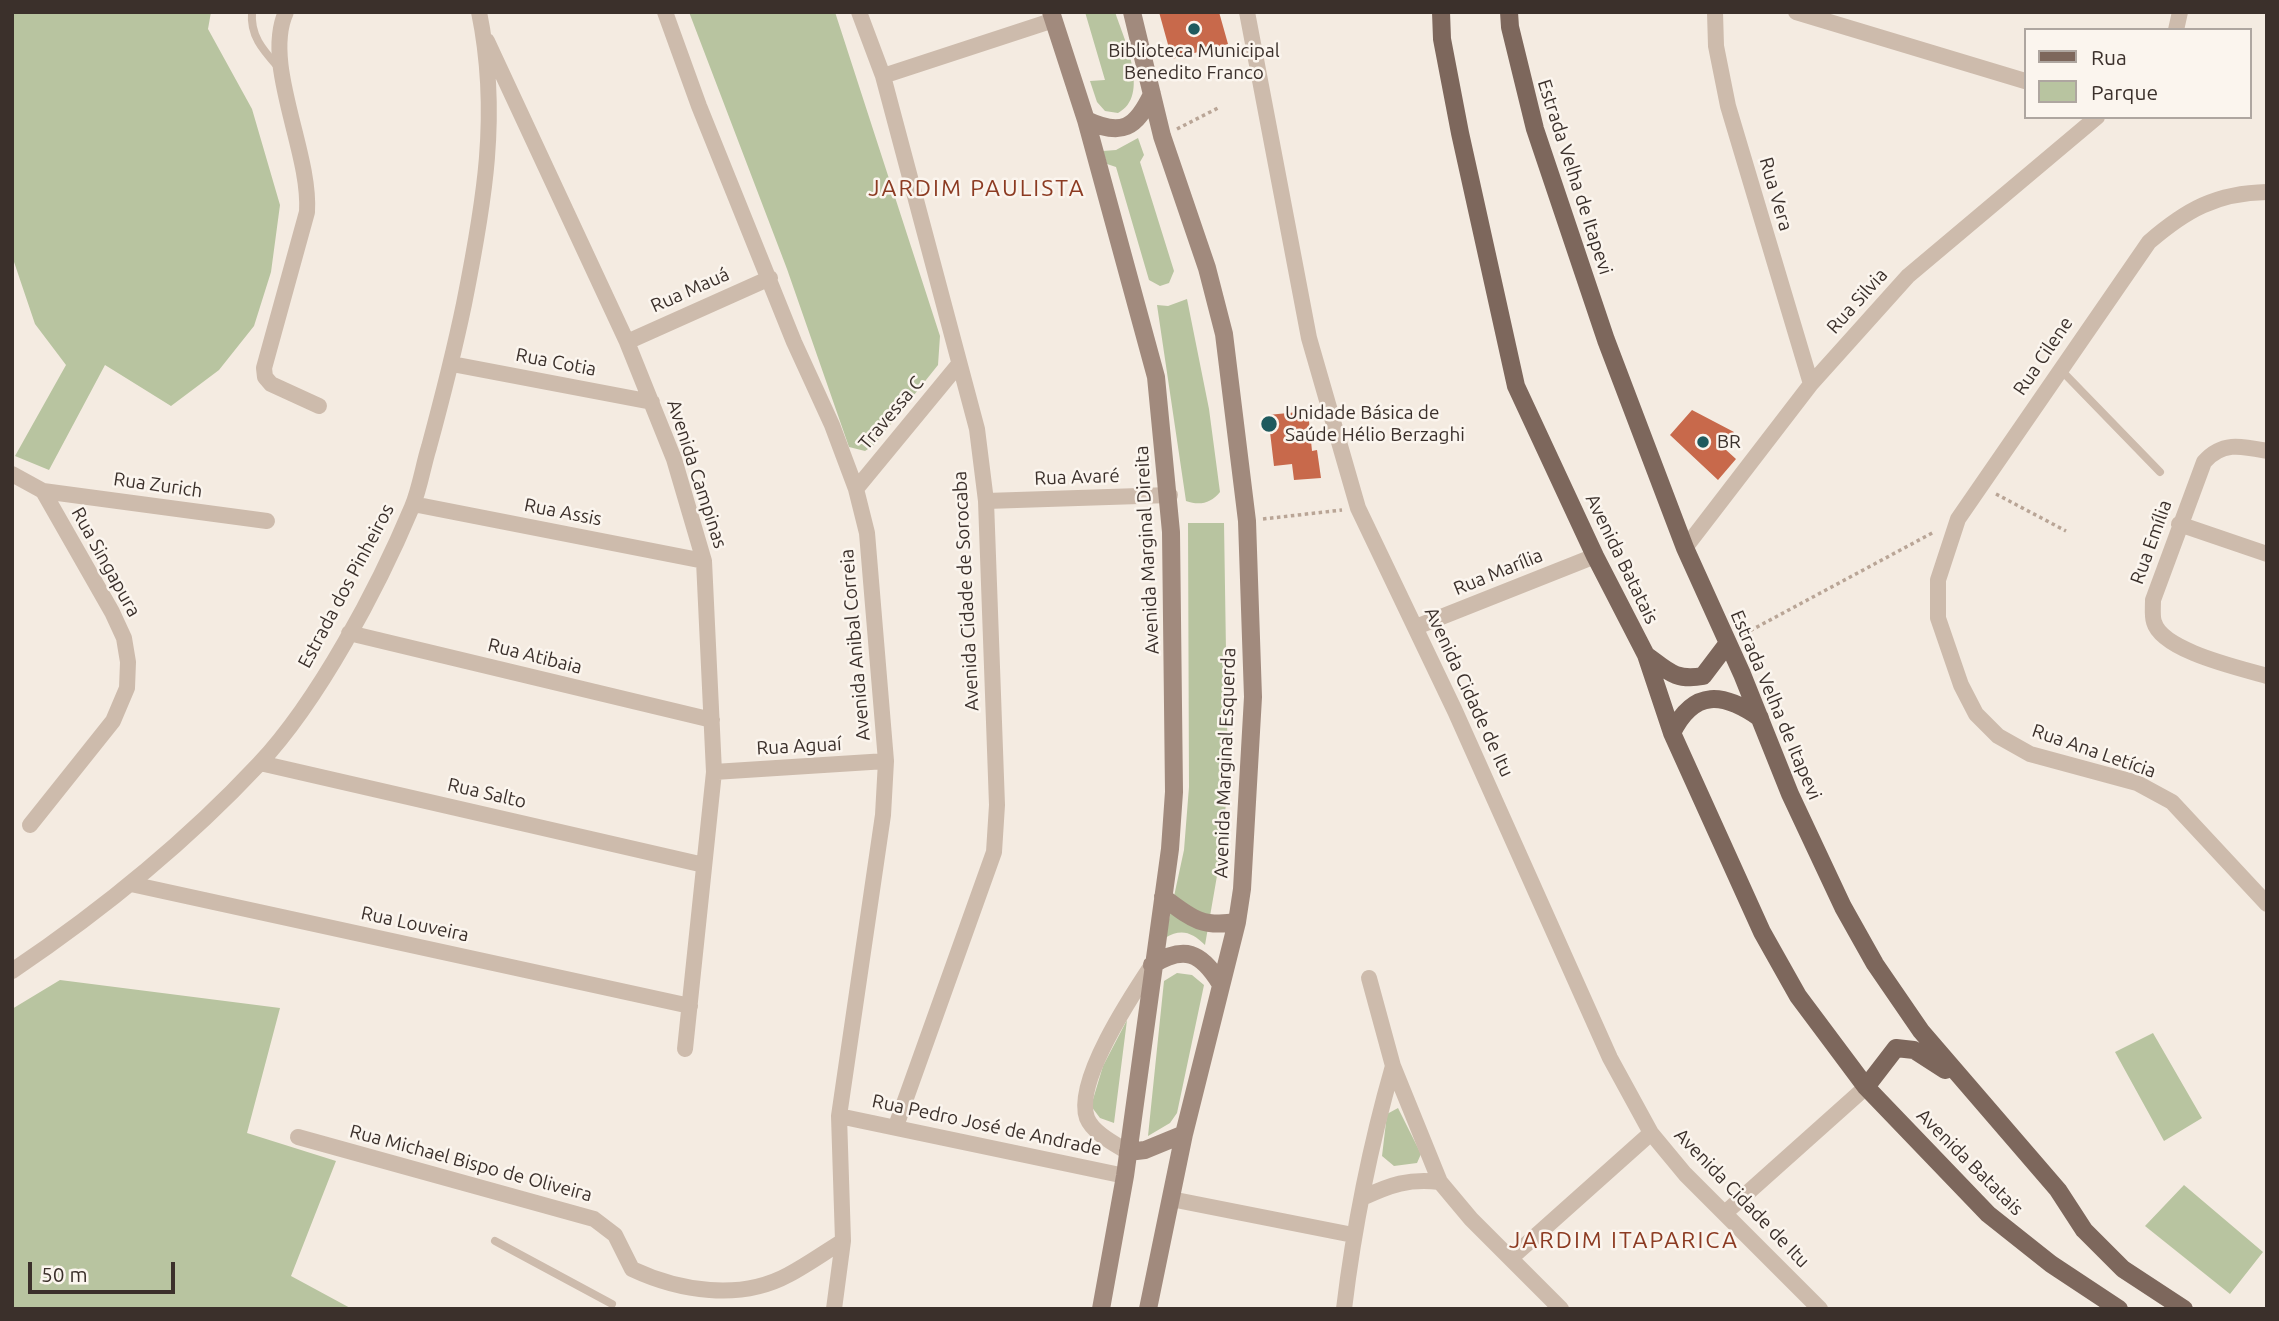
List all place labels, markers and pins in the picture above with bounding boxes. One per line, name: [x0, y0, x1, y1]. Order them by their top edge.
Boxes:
marker: Biblioteca Municipal Benedito Franco: [1186, 21, 1202, 37]
place label: Biblioteca Municipal Benedito Franco: [1108, 40, 1280, 84]
place label: Unidade Básica de Saúde Hélio Berzaghi: [1285, 402, 1465, 446]
marker: Unidade Básica de Saúde Hélio Berzaghi: [1259, 414, 1279, 434]
place label: BR: [1717, 431, 1741, 453]
marker: BR: [1695, 434, 1711, 450]

